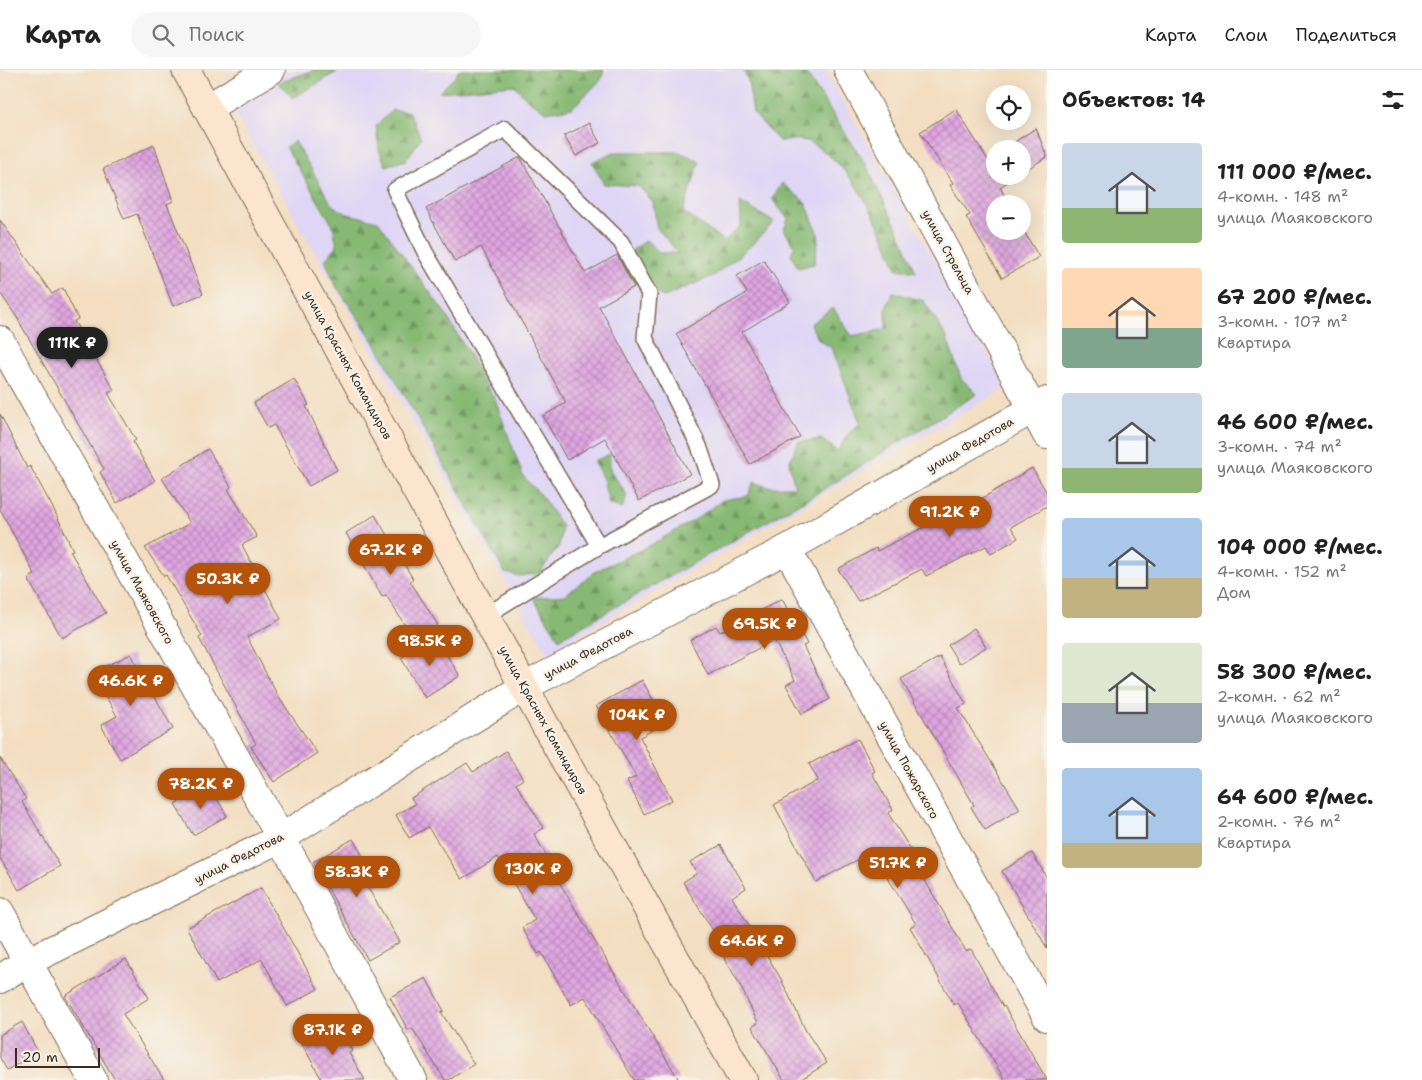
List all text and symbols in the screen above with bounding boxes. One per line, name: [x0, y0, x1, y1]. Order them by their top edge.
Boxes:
search box: [131, 12, 481, 57]
text: Карта: [25, 19, 101, 51]
icon: search: [149, 21, 177, 49]
text: Поиск: [189, 22, 244, 47]
text: Карта: [1145, 23, 1196, 47]
text: Слои: [1224, 23, 1268, 47]
text: Поделиться: [1296, 23, 1397, 47]
map controls: [986, 85, 1031, 240]
button: locate: [986, 85, 1031, 130]
text: Объектов: 14: [1062, 86, 1205, 114]
icon: filters: [1379, 86, 1407, 114]
button: +: [986, 140, 1031, 185]
text: 111 000 ₽/мес.: [1217, 158, 1372, 186]
icon: home: [1102, 163, 1162, 223]
text: 4-комн. · 148 m²: [1217, 186, 1348, 207]
button: −: [986, 195, 1031, 240]
street label: улица Стрельца: [918, 207, 978, 298]
text: улица Маяковского: [1217, 207, 1373, 228]
text: 67 200 ₽/мес.: [1217, 283, 1372, 311]
street label: улица Красных Командиров: [300, 288, 396, 442]
icon: home: [1102, 288, 1162, 348]
text: 3-комн. · 107 m²: [1217, 311, 1348, 332]
pin: 111K ₽: [31, 326, 113, 369]
text: 111K ₽: [48, 332, 96, 353]
text: Квартира: [1217, 332, 1291, 353]
text: 46 600 ₽/мес.: [1217, 408, 1374, 436]
street label: улица Федотова: [923, 413, 1017, 477]
icon: home: [1102, 413, 1162, 473]
text: 3-комн. · 74 m²: [1217, 436, 1342, 457]
text: улица Маяковского: [1217, 457, 1373, 478]
pin: 91.2K ₽: [904, 496, 996, 538]
text: 91.2K ₽: [920, 501, 980, 522]
text: 104 000 ₽/мес.: [1217, 533, 1383, 561]
pin: 67.2K ₽: [345, 534, 437, 576]
street label: улица Маяковского: [107, 537, 177, 647]
icon: home: [1102, 538, 1162, 598]
text: 67.2K ₽: [359, 539, 423, 560]
text: 4-комн. · 152 m²: [1217, 561, 1347, 582]
pin: 50.3K ₽: [182, 562, 274, 605]
text: 50.3K ₽: [196, 568, 260, 589]
text: Дом: [1217, 582, 1251, 603]
pin: 69.5K ₽: [719, 608, 811, 650]
text: 69.5K ₽: [733, 613, 797, 634]
street label: улица Федотова: [541, 623, 636, 683]
pin: 98.5K ₽: [384, 624, 476, 667]
text: 98.5K ₽: [398, 630, 462, 651]
street label: улица Красных Командиров: [495, 643, 591, 797]
text: 58 300 ₽/мес.: [1217, 658, 1372, 686]
icon: home: [1102, 663, 1162, 723]
pin: 46.6K ₽: [85, 664, 177, 707]
text: 46.6K ₽: [98, 670, 164, 691]
text: 2-комн. · 62 m²: [1217, 686, 1341, 707]
pin: 104K ₽: [596, 698, 678, 741]
text: 104K ₽: [609, 704, 665, 725]
text: улица Маяковского: [1217, 707, 1373, 728]
street label: улица Пожарского: [875, 718, 943, 822]
pin: 78.2K ₽: [155, 768, 247, 810]
text: 78.2K ₽: [169, 773, 233, 794]
text: 64 600 ₽/мес.: [1217, 783, 1374, 811]
icon: home: [1102, 788, 1162, 848]
text: 2-комн. · 76 m²: [1217, 811, 1341, 832]
street label: улица Федотова: [192, 828, 287, 887]
text: Квартира: [1217, 832, 1291, 853]
pin: 51.7K ₽: [852, 846, 944, 889]
pin: 130K ₽: [492, 852, 574, 895]
text: 51.7K ₽: [869, 852, 927, 873]
pin: 58.3K ₽: [311, 856, 403, 898]
text: 130K ₽: [505, 858, 561, 879]
text: 58.3K ₽: [325, 861, 389, 882]
pin: 64.6K ₽: [706, 924, 798, 967]
text: 64.6K ₽: [720, 930, 784, 951]
pin: 87.1K ₽: [287, 1014, 379, 1056]
text: 87.1K ₽: [304, 1019, 362, 1040]
scale bar: [15, 1045, 100, 1068]
text: 20 m: [22, 1048, 58, 1066]

